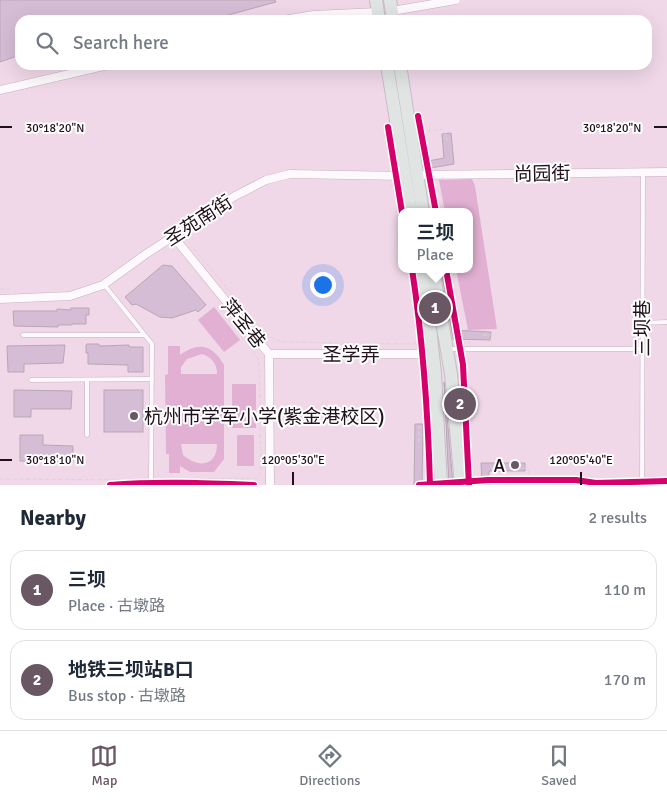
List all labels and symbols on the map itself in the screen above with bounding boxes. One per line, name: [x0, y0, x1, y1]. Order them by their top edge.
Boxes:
text: 30°18'20"N: [26, 121, 84, 136]
text: 30°18'20"N: [583, 121, 641, 136]
street label: 尚园街: [513, 162, 571, 186]
street label: 圣苑南街: [160, 190, 237, 252]
your location: [310, 272, 336, 298]
pin: 1: [419, 289, 451, 327]
street label: 萍圣巷: [216, 294, 270, 353]
street label: 三坝巷: [631, 299, 655, 357]
street label: 圣学弄: [322, 343, 380, 367]
pin: 2: [444, 385, 476, 423]
place label: 杭州市学军小学(紫金港校区): [144, 405, 385, 429]
marker: 杭州市学军小学(紫金港校区): [128, 410, 140, 422]
text: 30°18'10"N: [26, 453, 84, 468]
text: 120°05'30"E: [261, 453, 325, 468]
text: 120°05'40"E: [549, 453, 613, 468]
place label: A: [493, 454, 505, 478]
marker: A: [509, 459, 521, 471]

